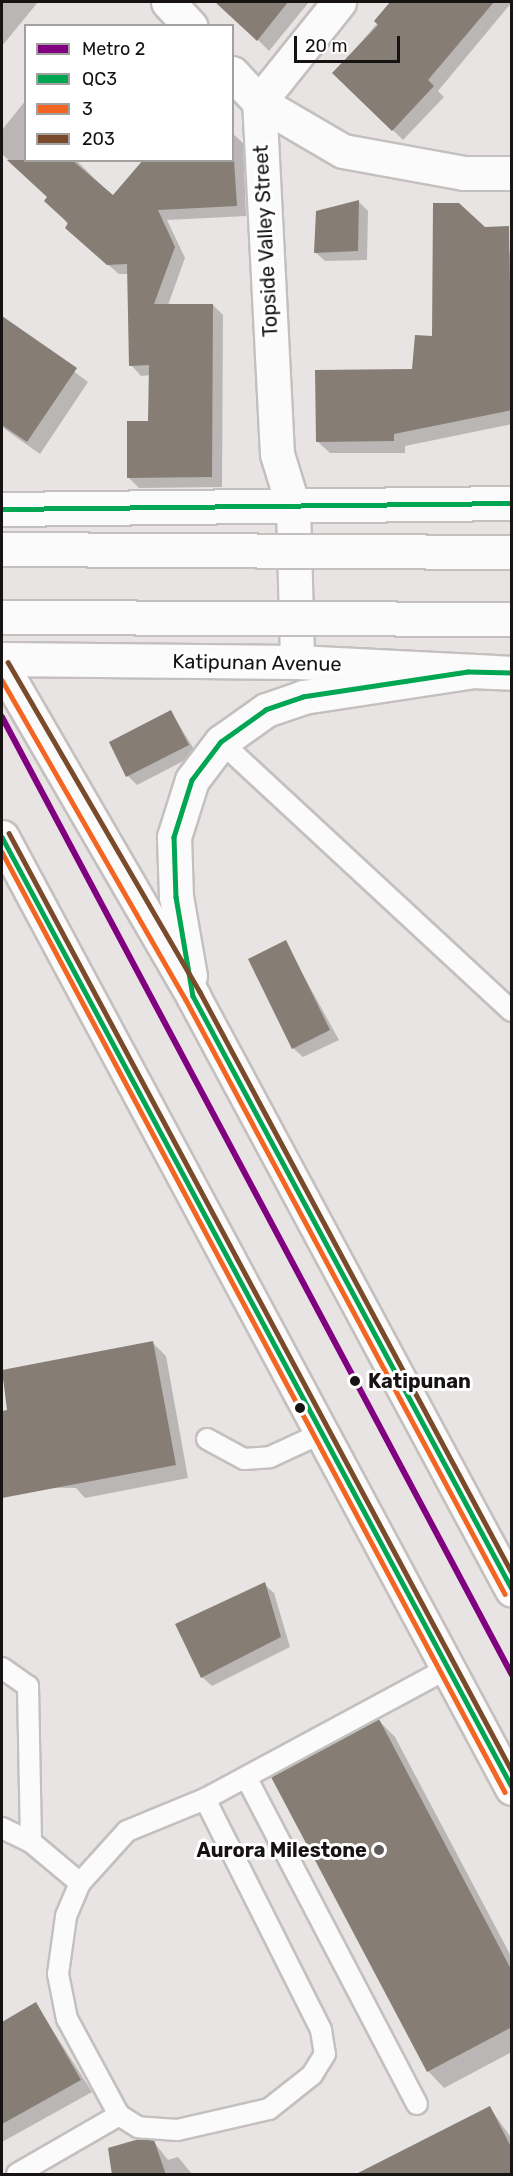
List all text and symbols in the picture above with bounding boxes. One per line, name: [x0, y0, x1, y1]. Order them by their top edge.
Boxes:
legend: [24, 24, 234, 162]
scale bar: [297, 24, 404, 62]
text: 20 m: [305, 35, 347, 57]
text: Metro 2: [82, 38, 145, 60]
text: QC3: [82, 68, 117, 90]
text: 3: [82, 98, 93, 120]
text: 203: [82, 128, 115, 150]
street label: Topside Valley Street: [249, 144, 283, 338]
street label: Katipunan Avenue: [172, 650, 342, 676]
place label: Katipunan: [368, 1369, 471, 1393]
marker: Katipunan: [346, 1372, 364, 1390]
unlabelled marker: [294, 1402, 306, 1414]
place label: Aurora Milestone: [197, 1838, 367, 1862]
marker: Aurora Milestone: [372, 1843, 386, 1857]

